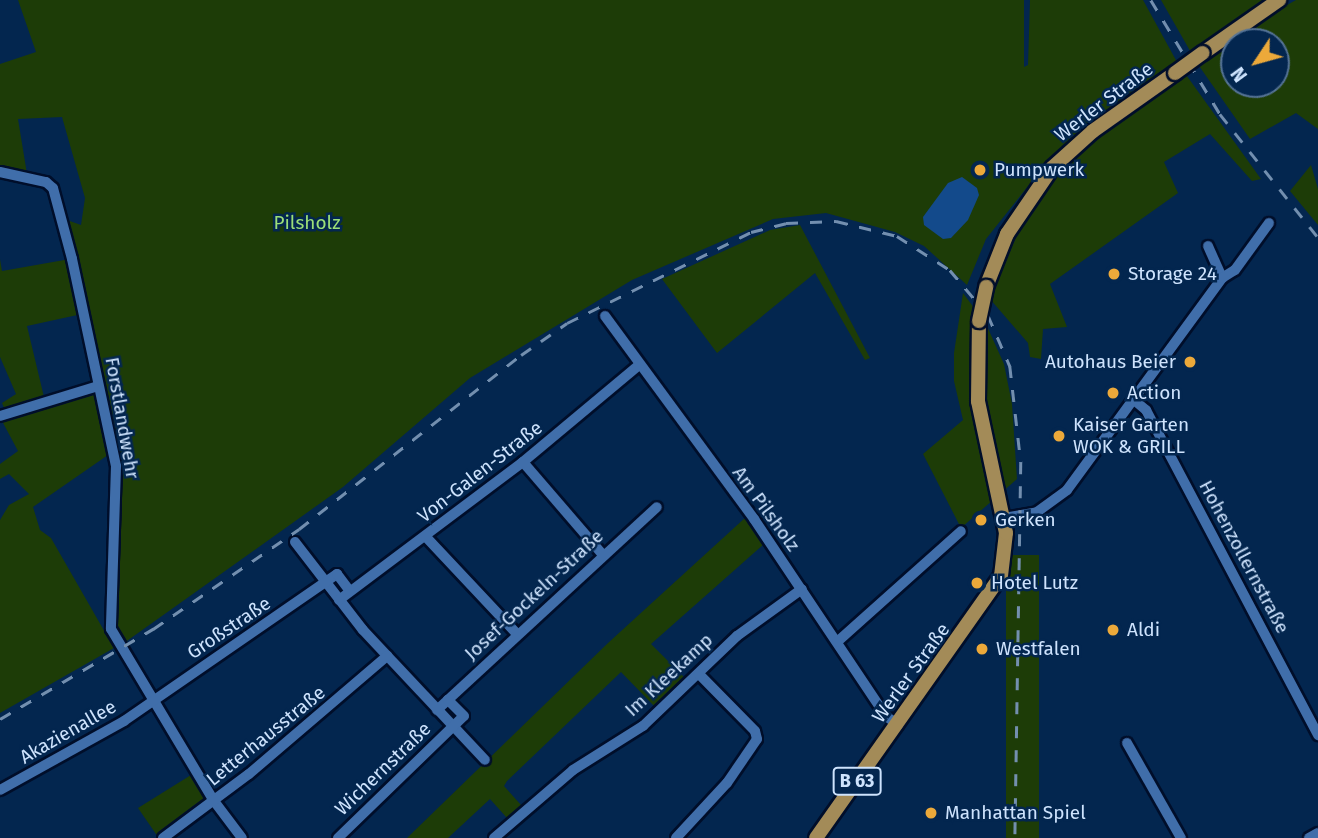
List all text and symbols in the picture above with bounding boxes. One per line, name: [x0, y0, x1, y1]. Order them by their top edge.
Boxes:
north arrow: [1220, 28, 1290, 98]
street label: Werler Straße: [1050, 58, 1158, 146]
text: N: [1226, 63, 1252, 86]
place label: Pumpwerk: [994, 159, 1084, 181]
marker: Pumpwerk: [972, 162, 988, 178]
park label: Pilsholz: [273, 212, 341, 234]
place label: Storage 24: [1128, 263, 1217, 285]
marker: Storage 24: [1106, 266, 1122, 282]
place label: Autohaus Beier: [1045, 351, 1176, 373]
marker: Autohaus Beier: [1182, 354, 1198, 370]
street label: Forstlandwehr: [100, 355, 144, 481]
place label: Action: [1127, 382, 1181, 404]
marker: Action: [1105, 385, 1121, 401]
place label: Kaiser Garten WOK & GRILL: [1073, 414, 1189, 458]
street label: Von-Galen-Straße: [413, 416, 547, 528]
marker: Kaiser Garten WOK & GRILL: [1051, 428, 1067, 444]
street label: Am Pilsholz: [728, 462, 804, 556]
street label: Hohenzollernstraße: [1194, 477, 1294, 637]
place label: Gerken: [995, 509, 1056, 531]
marker: Gerken: [973, 512, 989, 528]
street label: Josef-Gockeln-Straße: [460, 525, 608, 665]
place label: Hotel Lutz: [991, 572, 1078, 594]
marker: Hotel Lutz: [969, 575, 985, 591]
street label: Großstraße: [183, 592, 275, 664]
street label: Werler Straße: [867, 619, 955, 727]
place label: Aldi: [1127, 619, 1160, 641]
marker: Aldi: [1105, 622, 1121, 638]
street label: Im Kleekamp: [620, 629, 718, 721]
place label: Westfalen: [996, 638, 1081, 660]
marker: Westfalen: [974, 641, 990, 657]
street label: Letterhausstraße: [202, 681, 330, 791]
street label: Akazienallee: [16, 695, 120, 769]
street label: Wichernstraße: [330, 718, 436, 820]
road number: B 63: [832, 766, 882, 796]
place label: Manhattan Spiel: [945, 802, 1086, 824]
marker: Manhattan Spiel: [923, 805, 939, 821]

